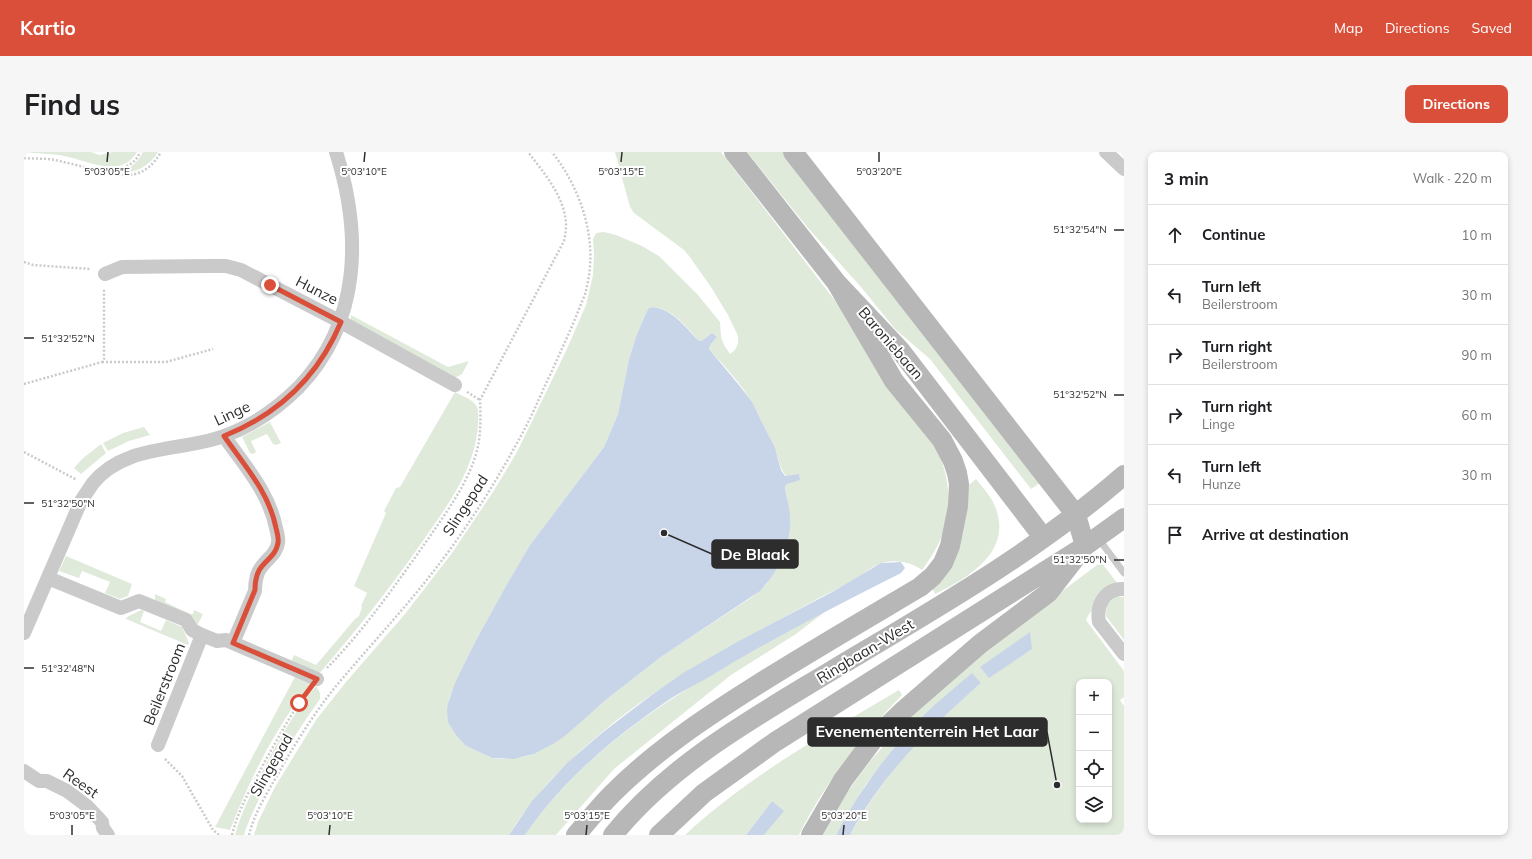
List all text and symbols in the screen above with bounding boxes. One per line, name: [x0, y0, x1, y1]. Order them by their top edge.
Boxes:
text: Kartio: [20, 16, 76, 40]
text: Map: [1334, 19, 1363, 37]
text: Directions: [1385, 19, 1450, 37]
text: Saved: [1472, 19, 1512, 37]
button: Directions: [1405, 85, 1508, 123]
text: Find us: [24, 87, 120, 122]
text: 5°03'05"E: [84, 165, 130, 178]
text: 5°03'10"E: [341, 165, 387, 178]
text: 5°03'15"E: [598, 165, 644, 178]
text: 5°03'20"E: [856, 165, 902, 178]
text: 3 min: [1164, 168, 1209, 189]
text: Walk · 220 m: [1413, 170, 1492, 186]
text: 51°32'54"N: [1053, 223, 1107, 236]
icon: ahead: [1164, 224, 1186, 246]
text: Continue: [1202, 225, 1265, 244]
text: 10 m: [1462, 227, 1492, 243]
street label: Hunze: [293, 271, 341, 309]
route end: [261, 276, 279, 294]
text: Turn left: [1202, 277, 1261, 296]
icon: left: [1164, 284, 1186, 306]
text: 30 m: [1462, 287, 1492, 303]
text: Beilerstroom: [1202, 296, 1278, 312]
street label: Baroniebaan: [854, 303, 928, 383]
text: 51°32'52"N: [41, 332, 95, 345]
text: Turn right: [1202, 337, 1272, 356]
icon: right: [1164, 344, 1186, 366]
text: 90 m: [1462, 347, 1492, 363]
text: Beilerstroom: [1202, 356, 1278, 372]
text: 51°32'52"N: [1053, 388, 1107, 401]
street label: Linge: [211, 396, 253, 430]
text: Turn right: [1202, 397, 1272, 416]
icon: right: [1164, 404, 1186, 426]
text: 60 m: [1462, 407, 1492, 423]
text: Linge: [1202, 416, 1235, 432]
text: Turn left: [1202, 457, 1261, 476]
icon: left: [1164, 464, 1186, 486]
text: 30 m: [1462, 467, 1492, 483]
street label: Slingepad: [438, 471, 492, 539]
text: Hunze: [1202, 476, 1241, 492]
text: 51°32'50"N: [41, 497, 95, 510]
icon: arrive: [1164, 524, 1186, 546]
text: Arrive at destination: [1202, 525, 1349, 544]
callout: De Blaak: [712, 540, 798, 568]
text: De Blaak: [720, 544, 791, 564]
text: 51°32'50"N: [1053, 553, 1107, 566]
street label: Ringbaan-West: [813, 615, 917, 687]
street label: Beilerstroom: [139, 640, 189, 728]
text: 51°32'48"N: [41, 662, 95, 675]
map controls: [1076, 679, 1112, 823]
button: +: [1076, 679, 1112, 715]
route start: [290, 694, 308, 712]
button: −: [1076, 715, 1112, 751]
callout: Evenemententerrein Het Laar: [808, 718, 1047, 746]
text: Evenemententerrein Het Laar: [815, 721, 1039, 741]
street label: Slingepad: [245, 730, 297, 800]
button: locate: [1076, 751, 1112, 787]
street label: Reest: [60, 764, 102, 802]
button: layers: [1076, 787, 1112, 823]
text: 5°03'05"E: [49, 809, 95, 822]
text: 5°03'10"E: [307, 809, 353, 822]
text: 5°03'15"E: [564, 809, 610, 822]
text: 5°03'20"E: [821, 809, 867, 822]

